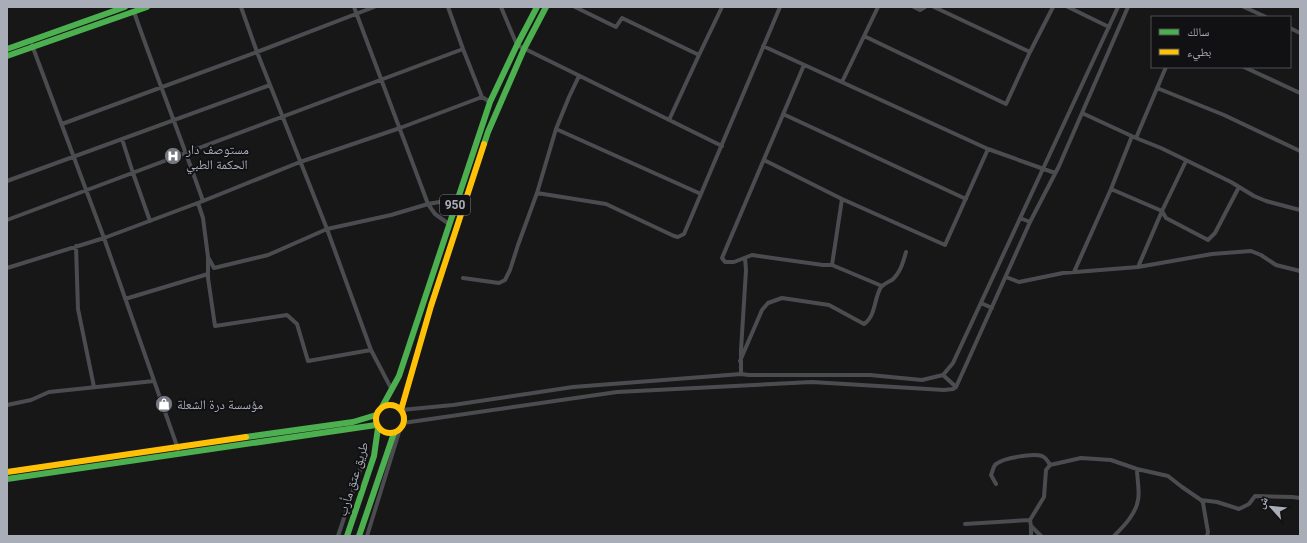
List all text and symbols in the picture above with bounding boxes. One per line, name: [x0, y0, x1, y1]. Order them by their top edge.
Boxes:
legend: [1151, 16, 1291, 68]
text: سالك: [1187, 25, 1209, 39]
text: بطيء: [1187, 45, 1211, 62]
place label: مستوصف دار الحكمة الطبي: [185, 142, 249, 175]
hospital icon: مستوصف دار الحكمة الطبي: [163, 146, 183, 166]
road number: 950: [440, 195, 470, 215]
shop icon: مؤسسة درة الشعلة: [154, 394, 174, 414]
place label: مؤسسة درة الشعلة: [177, 397, 263, 413]
street label: طريق عتق مأرب: [335, 440, 372, 518]
north arrow: [1251, 487, 1291, 527]
text: ش: [1254, 494, 1272, 511]

